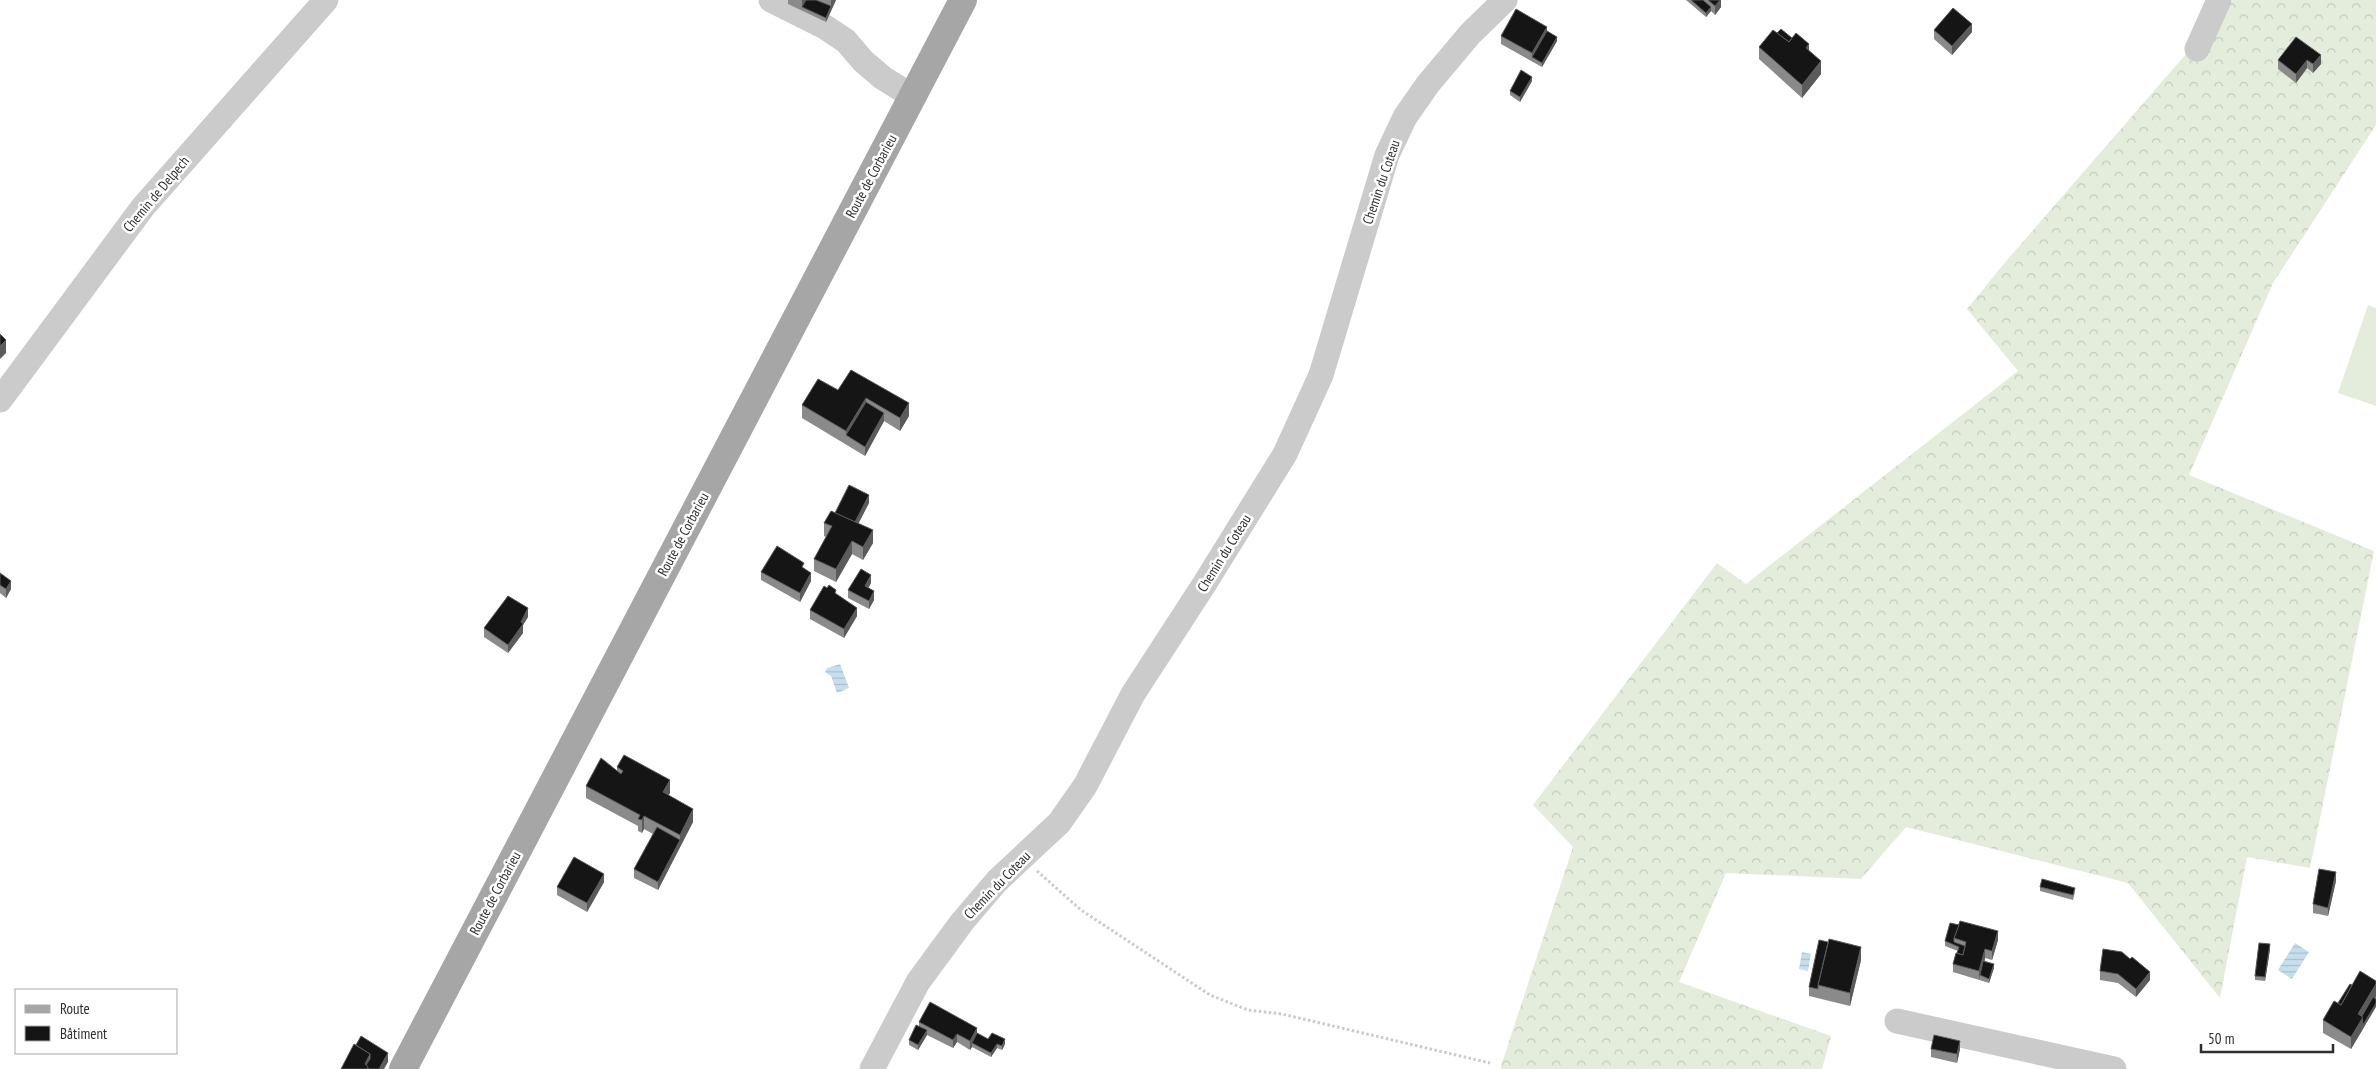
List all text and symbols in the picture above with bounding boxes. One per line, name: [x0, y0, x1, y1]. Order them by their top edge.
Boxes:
street label: Route de Corbarieu: [841, 131, 901, 221]
street label: Chemin du Coteau: [1358, 137, 1404, 227]
street label: Chemin de Delpech: [119, 152, 193, 236]
street label: Route de Corbarieu: [653, 489, 713, 579]
street label: Chemin du Coteau: [1193, 511, 1255, 595]
street label: Chemin du Coteau: [960, 847, 1034, 923]
street label: Route de Corbarieu: [465, 848, 525, 938]
legend: [15, 989, 178, 1054]
text: Route: [60, 999, 90, 1018]
scale bar: [2201, 1022, 2334, 1054]
text: Bâtiment: [60, 1024, 107, 1043]
text: 50 m: [2208, 1029, 2234, 1048]

